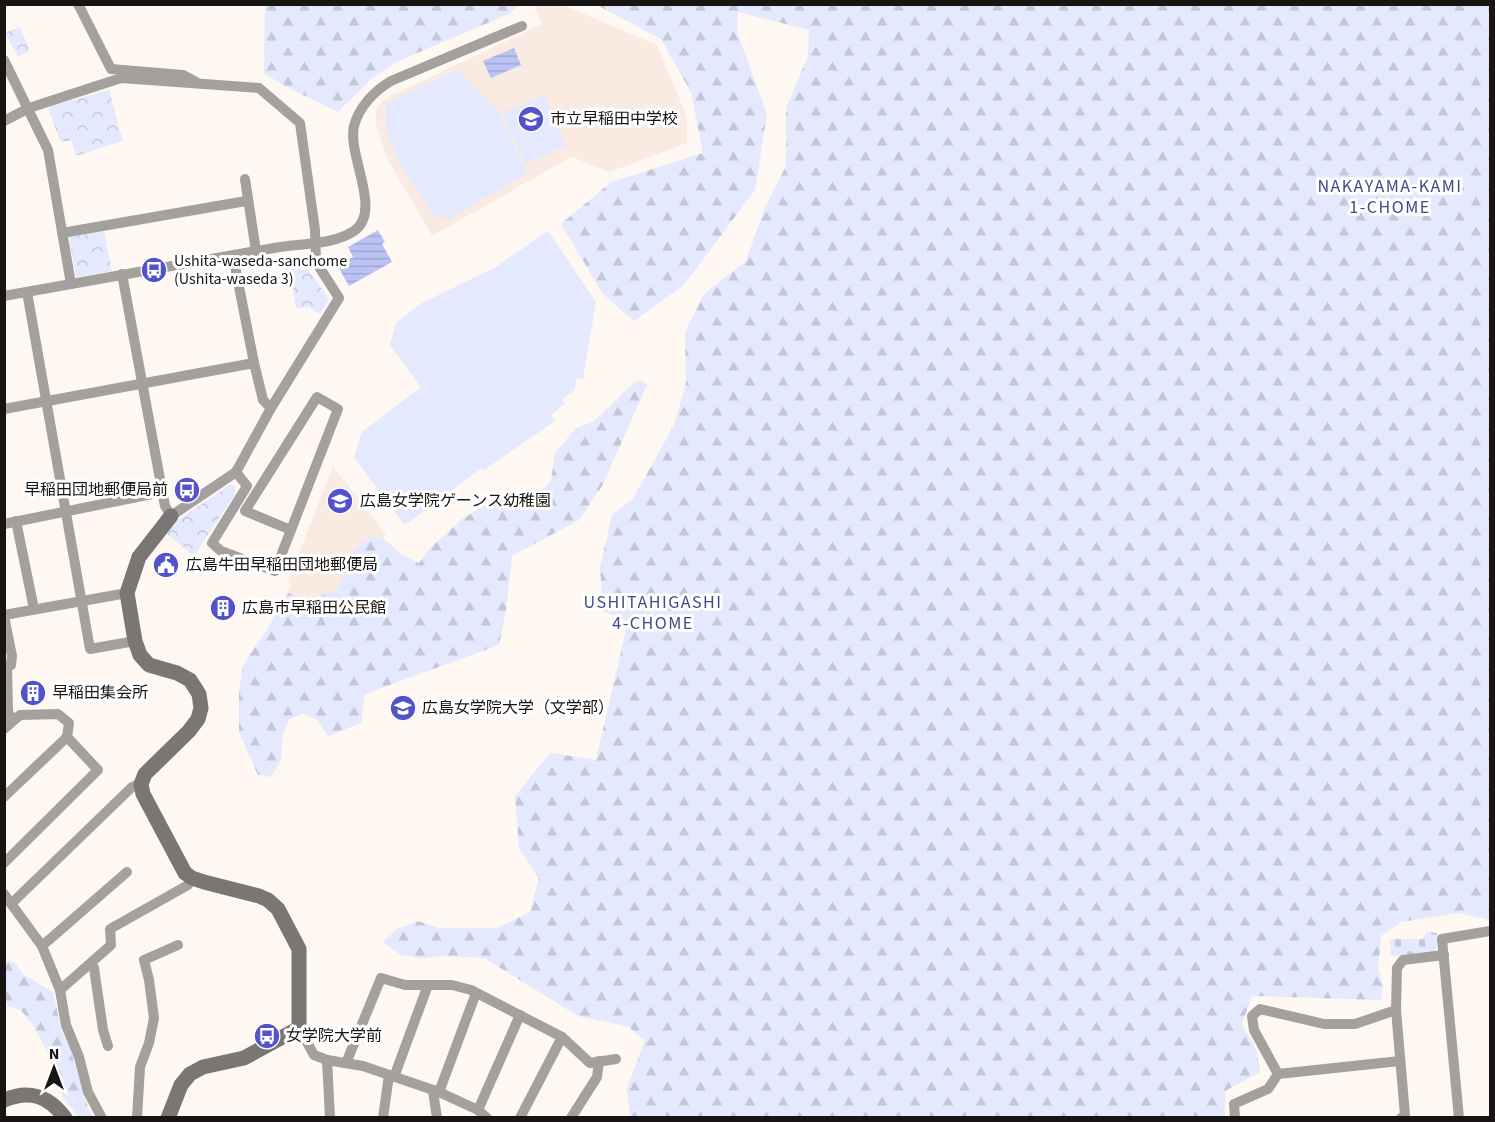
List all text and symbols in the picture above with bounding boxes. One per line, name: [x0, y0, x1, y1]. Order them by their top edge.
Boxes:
school or university icon: 市立早稲田中学校: [516, 104, 546, 134]
place label: 市立早稲田中学校: [550, 108, 678, 130]
district label: NAKAYAMA-KAMI 1-CHOME: [1317, 174, 1463, 220]
place label: Ushita-waseda-sanchome (Ushita-waseda 3): [174, 250, 347, 290]
bus stop icon: Ushita-waseda-sanchome (Ushita-waseda 3): [139, 255, 169, 285]
bus stop icon: 早稲田団地郵便局前: [172, 475, 202, 505]
place label: 早稲田団地郵便局前: [24, 479, 168, 501]
school or university icon: 広島女学院ゲーンス幼稚園: [325, 486, 355, 516]
place label: 広島女学院ゲーンス幼稚園: [360, 490, 551, 512]
public building icon: 広島牛田早稲田団地郵便局: [151, 550, 181, 580]
place label: 広島牛田早稲田団地郵便局: [186, 554, 378, 576]
district label: USHITAHIGASHI 4-CHOME: [583, 590, 723, 636]
building icon: 広島市早稲田公民館: [208, 593, 238, 623]
place label: 広島市早稲田公民館: [242, 597, 386, 619]
building icon: 早稲田集会所: [18, 678, 48, 708]
place label: 早稲田集会所: [52, 682, 148, 704]
school or university icon: 広島女学院大学（文学部）: [388, 693, 418, 723]
place label: 広島女学院大学（文学部）: [422, 697, 614, 719]
bus stop icon: 女学院大学前: [252, 1021, 282, 1051]
place label: 女学院大学前: [286, 1025, 382, 1047]
north arrow: [24, 1038, 84, 1098]
text: N: [49, 1043, 59, 1065]

